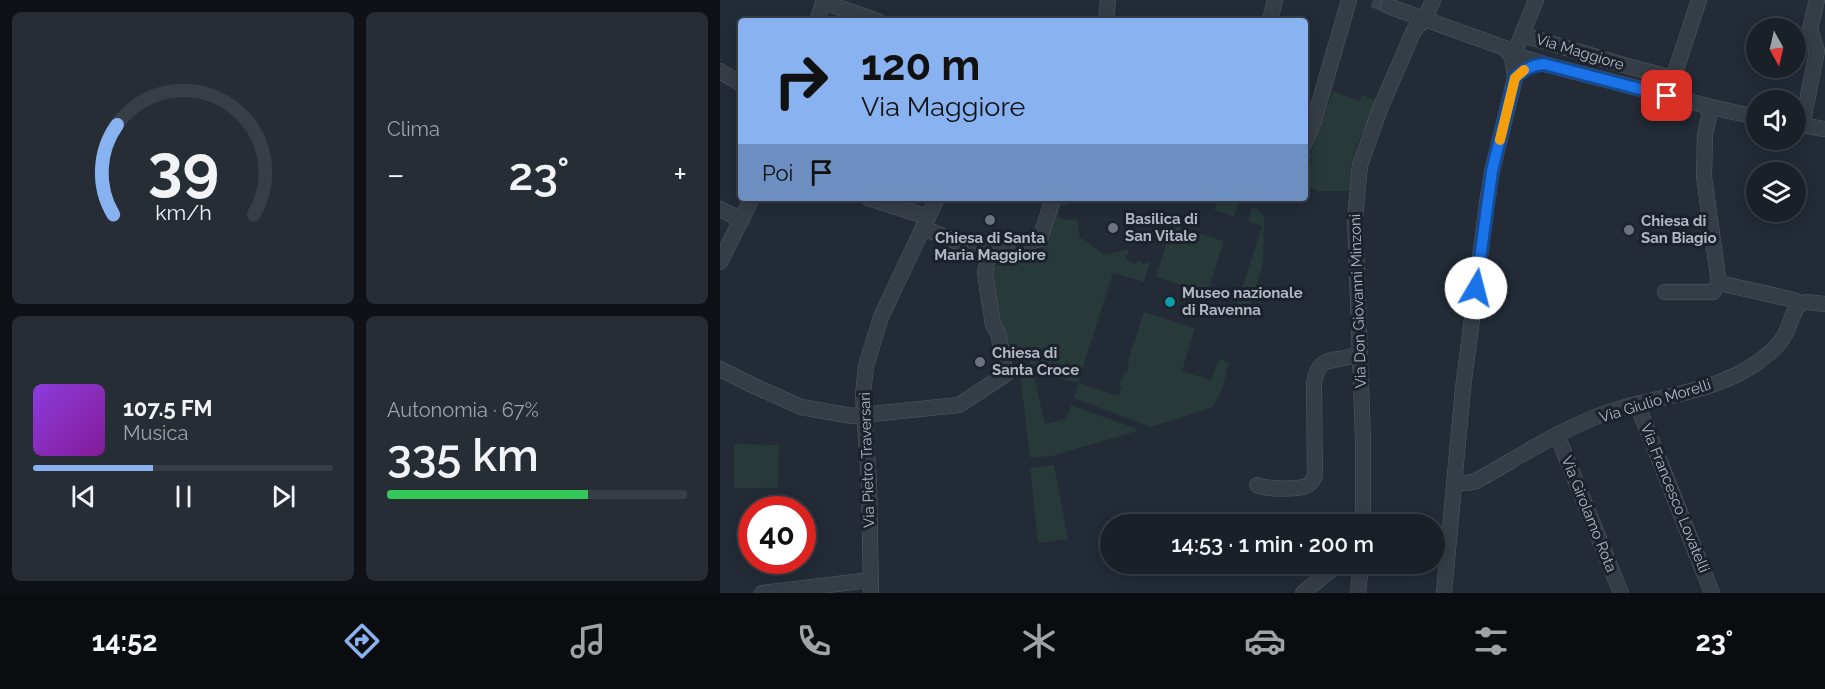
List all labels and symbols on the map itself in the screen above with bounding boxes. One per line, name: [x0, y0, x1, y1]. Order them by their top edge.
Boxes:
north arrow: [1746, 18, 1806, 78]
street label: Via Maggiore: [1534, 30, 1626, 74]
pin: [1641, 70, 1692, 121]
place label: Basilica di San Vitale: [1125, 210, 1198, 245]
place label: Chiesa di San Biagio: [1641, 212, 1717, 247]
marker: Chiesa di Santa Maria Maggiore: [983, 213, 997, 227]
street label: Via Don Giovanni Minzoni: [1346, 214, 1370, 388]
marker: Basilica di San Vitale: [1106, 221, 1120, 235]
marker: Chiesa di San Biagio: [1622, 223, 1636, 237]
place label: Chiesa di Santa Maria Maggiore: [934, 229, 1046, 264]
position arrow: [1444, 256, 1508, 320]
place label: Museo nazionale di Ravenna: [1182, 284, 1303, 319]
marker: Museo nazionale di Ravenna: [1163, 295, 1177, 309]
place label: Chiesa di Santa Croce: [992, 344, 1079, 379]
marker: Chiesa di Santa Croce: [973, 355, 987, 369]
street label: Via Giulio Morelli: [1597, 375, 1713, 427]
street label: Via Pietro Traversari: [856, 392, 878, 528]
street label: Via Francesco Lovatelli: [1637, 421, 1713, 575]
street label: Via Girolamo Rota: [1557, 453, 1621, 575]
speed limit sign: 40: [738, 496, 816, 574]

